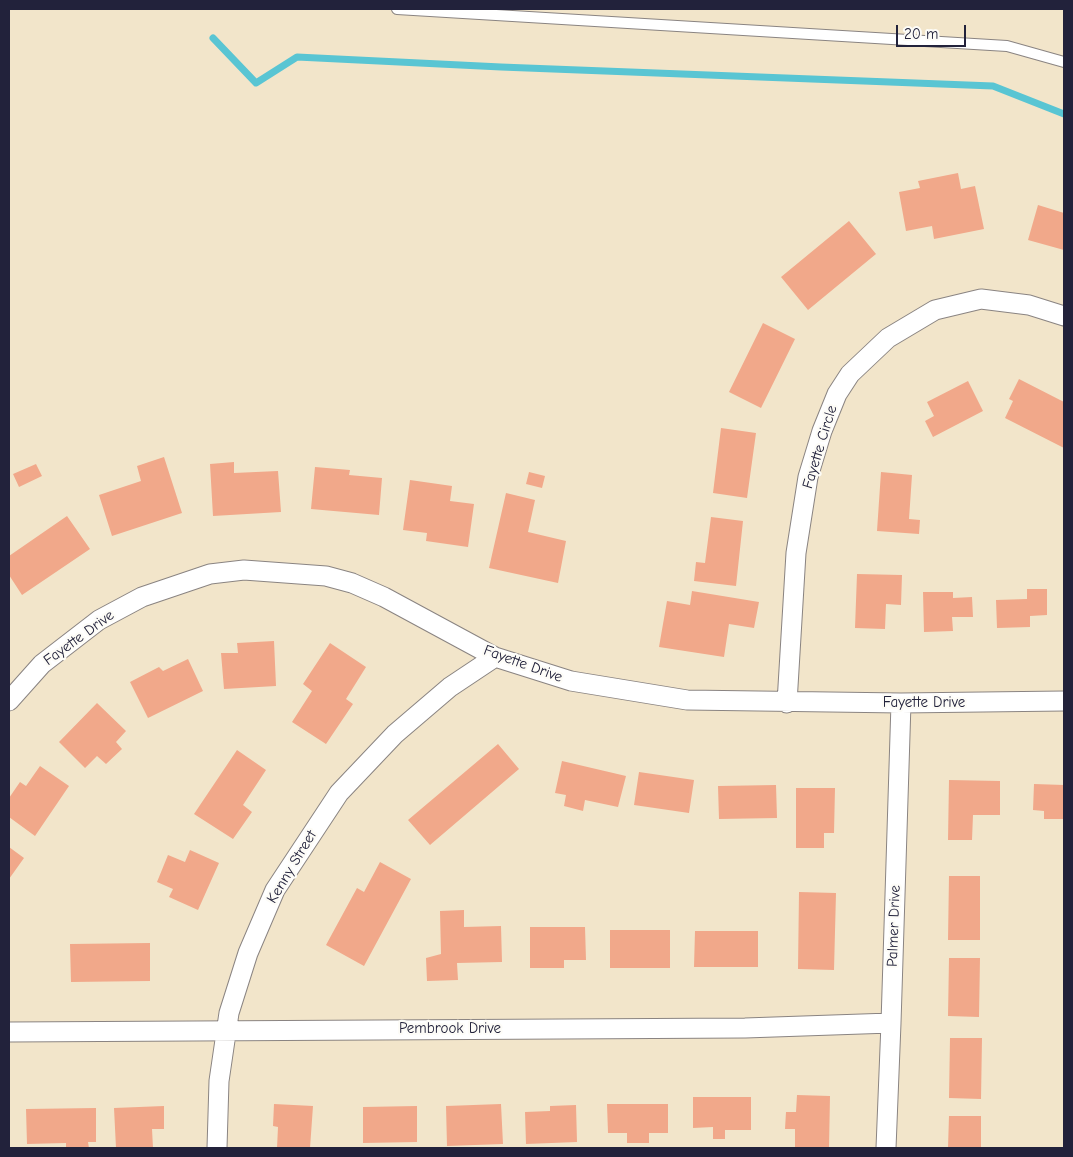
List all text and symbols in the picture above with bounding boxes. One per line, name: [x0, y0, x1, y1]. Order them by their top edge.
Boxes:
scale bar: [898, 15, 968, 47]
text: 20 m: [904, 25, 938, 43]
street label: Fayette Circle: [799, 403, 841, 491]
street label: Fayette Drive: [40, 606, 118, 670]
street label: Fayette Drive: [481, 641, 565, 687]
street label: Fayette Drive: [883, 694, 965, 712]
street label: Kenny Street: [263, 827, 321, 907]
street label: Palmer Drive: [884, 885, 904, 967]
street label: Pembrook Drive: [399, 1020, 501, 1038]

